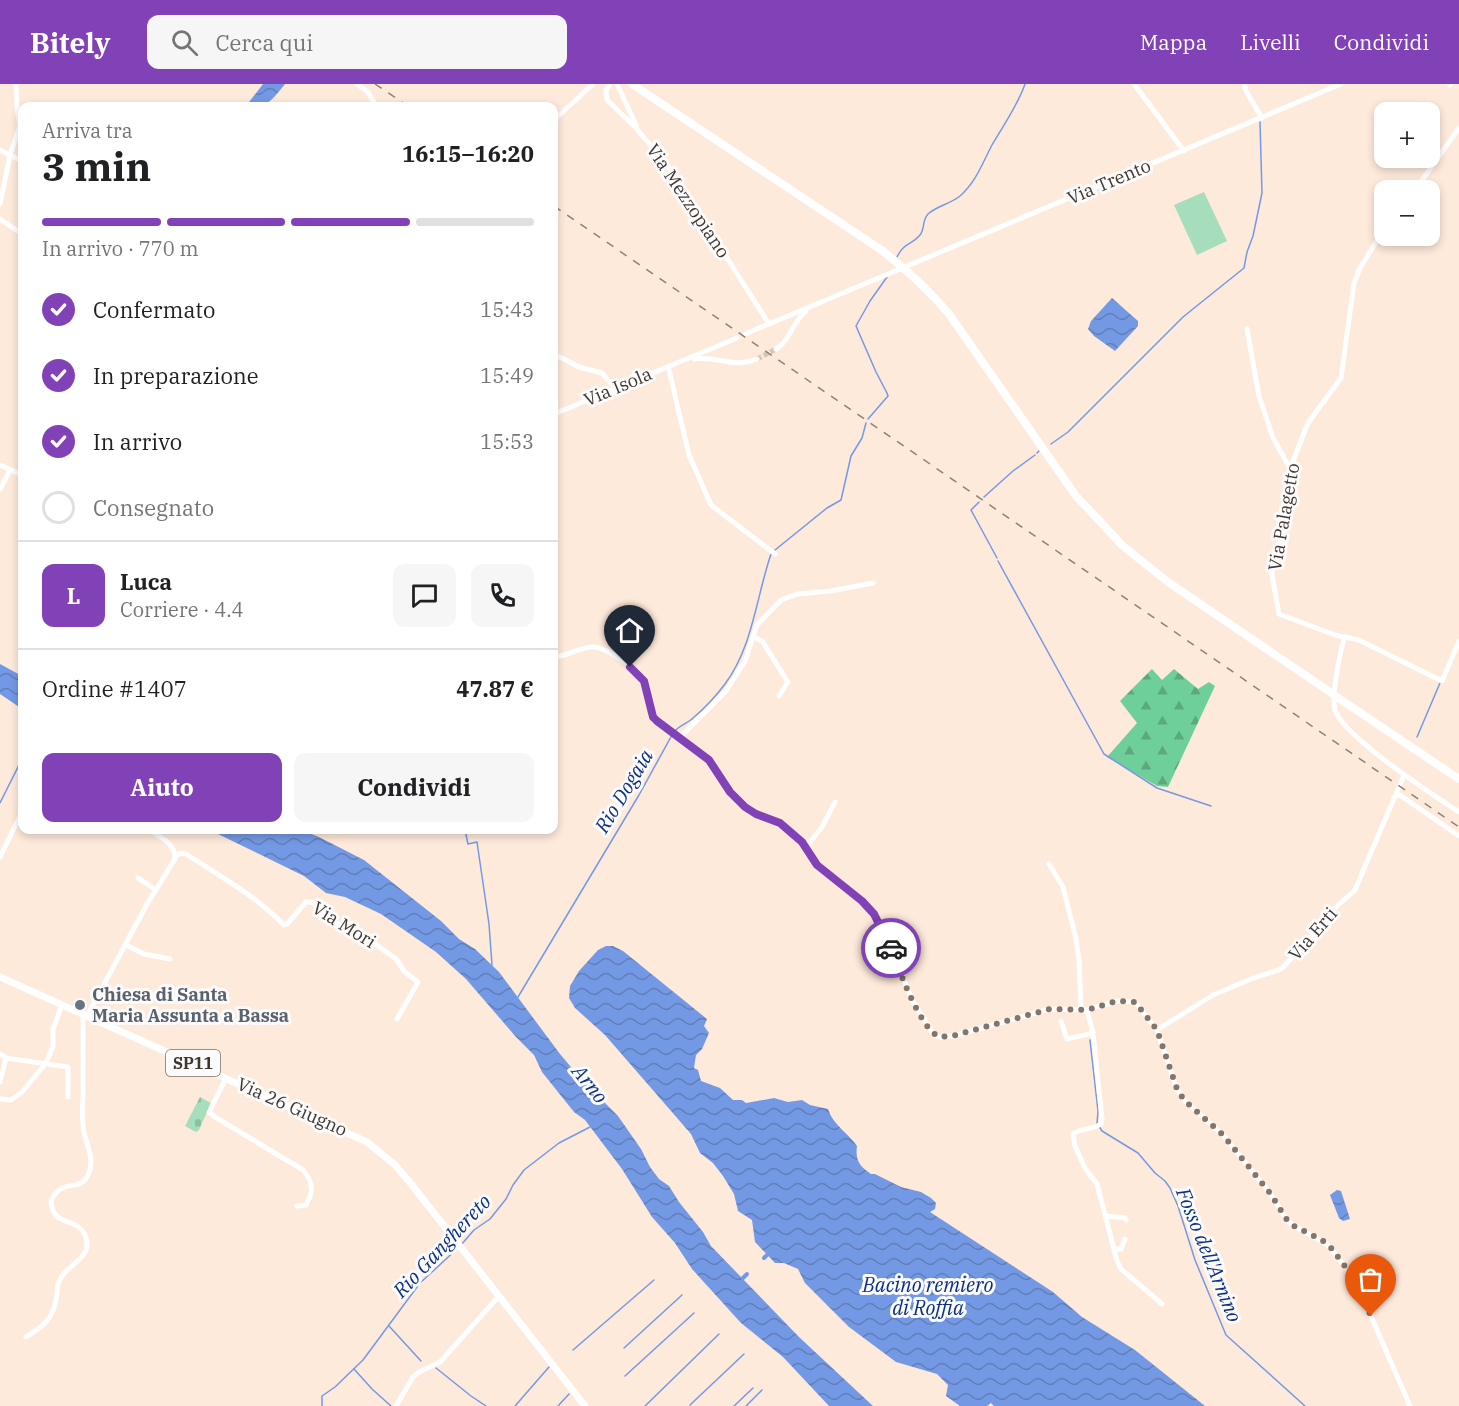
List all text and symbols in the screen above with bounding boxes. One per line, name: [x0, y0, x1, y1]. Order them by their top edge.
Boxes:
search box: [147, 15, 567, 69]
text: Bitely: [30, 24, 111, 61]
icon: search: [168, 26, 201, 59]
text: Cerca qui: [216, 28, 313, 57]
text: Mappa: [1140, 28, 1207, 56]
text: Livelli: [1240, 28, 1301, 56]
text: Condividi: [1334, 28, 1429, 56]
map controls: [1374, 102, 1440, 246]
button: +: [1374, 102, 1440, 168]
text: Arriva tra: [42, 117, 133, 144]
text: 16:15–16:20: [402, 139, 534, 168]
street label: Via Mezzopiano: [642, 139, 735, 262]
text: 3 min: [42, 141, 151, 192]
street label: Via Trento: [1064, 154, 1154, 209]
button: −: [1374, 180, 1440, 246]
text: In arrivo · 770 m: [42, 235, 199, 262]
icon: check: [42, 293, 75, 326]
text: Confermato: [93, 295, 215, 324]
text: 15:43: [480, 296, 534, 323]
icon: check: [42, 359, 75, 392]
text: In preparazione: [93, 361, 259, 390]
text: 15:49: [480, 362, 534, 389]
street label: Via Isola: [580, 362, 655, 411]
icon: check: [42, 425, 75, 458]
text: In arrivo: [93, 427, 182, 456]
text: 15:53: [480, 428, 534, 455]
street label: Via Palagetto: [1263, 461, 1304, 573]
text: Consegnato: [93, 493, 214, 522]
button: chat: [393, 564, 456, 627]
button: phone: [471, 564, 534, 627]
text: Luca: [120, 567, 172, 596]
text: L: [67, 581, 80, 610]
text: Corriere · 4.4: [120, 596, 244, 623]
pin: [604, 605, 655, 667]
icon: home: [613, 614, 646, 647]
text: Ordine #1407: [42, 674, 187, 703]
text: 47.87 €: [456, 674, 534, 703]
water label: Rio Dogaia: [588, 744, 659, 838]
button: Aiuto: [42, 753, 282, 822]
button: Condividi: [294, 753, 534, 822]
street label: Via Mori: [308, 896, 381, 953]
street label: Via Erti: [1283, 902, 1342, 965]
courier: [861, 918, 921, 978]
icon: car: [875, 932, 908, 965]
place label: Chiesa di Santa Maria Assunta a Bassa: [92, 983, 289, 1027]
marker: Chiesa di Santa Maria Assunta a Bassa: [73, 998, 87, 1012]
road number: SP11: [166, 1050, 220, 1076]
water label: Arno: [565, 1057, 614, 1109]
street label: Via 26 Giugno: [233, 1072, 351, 1141]
water label: Fosso dell'Arnino: [1170, 1183, 1249, 1326]
water label: Rio Ganghereto: [386, 1188, 497, 1304]
pin: [1345, 1254, 1396, 1316]
icon: bag: [1354, 1263, 1387, 1296]
water label: Bacino remiero di Roffia: [862, 1271, 994, 1321]

